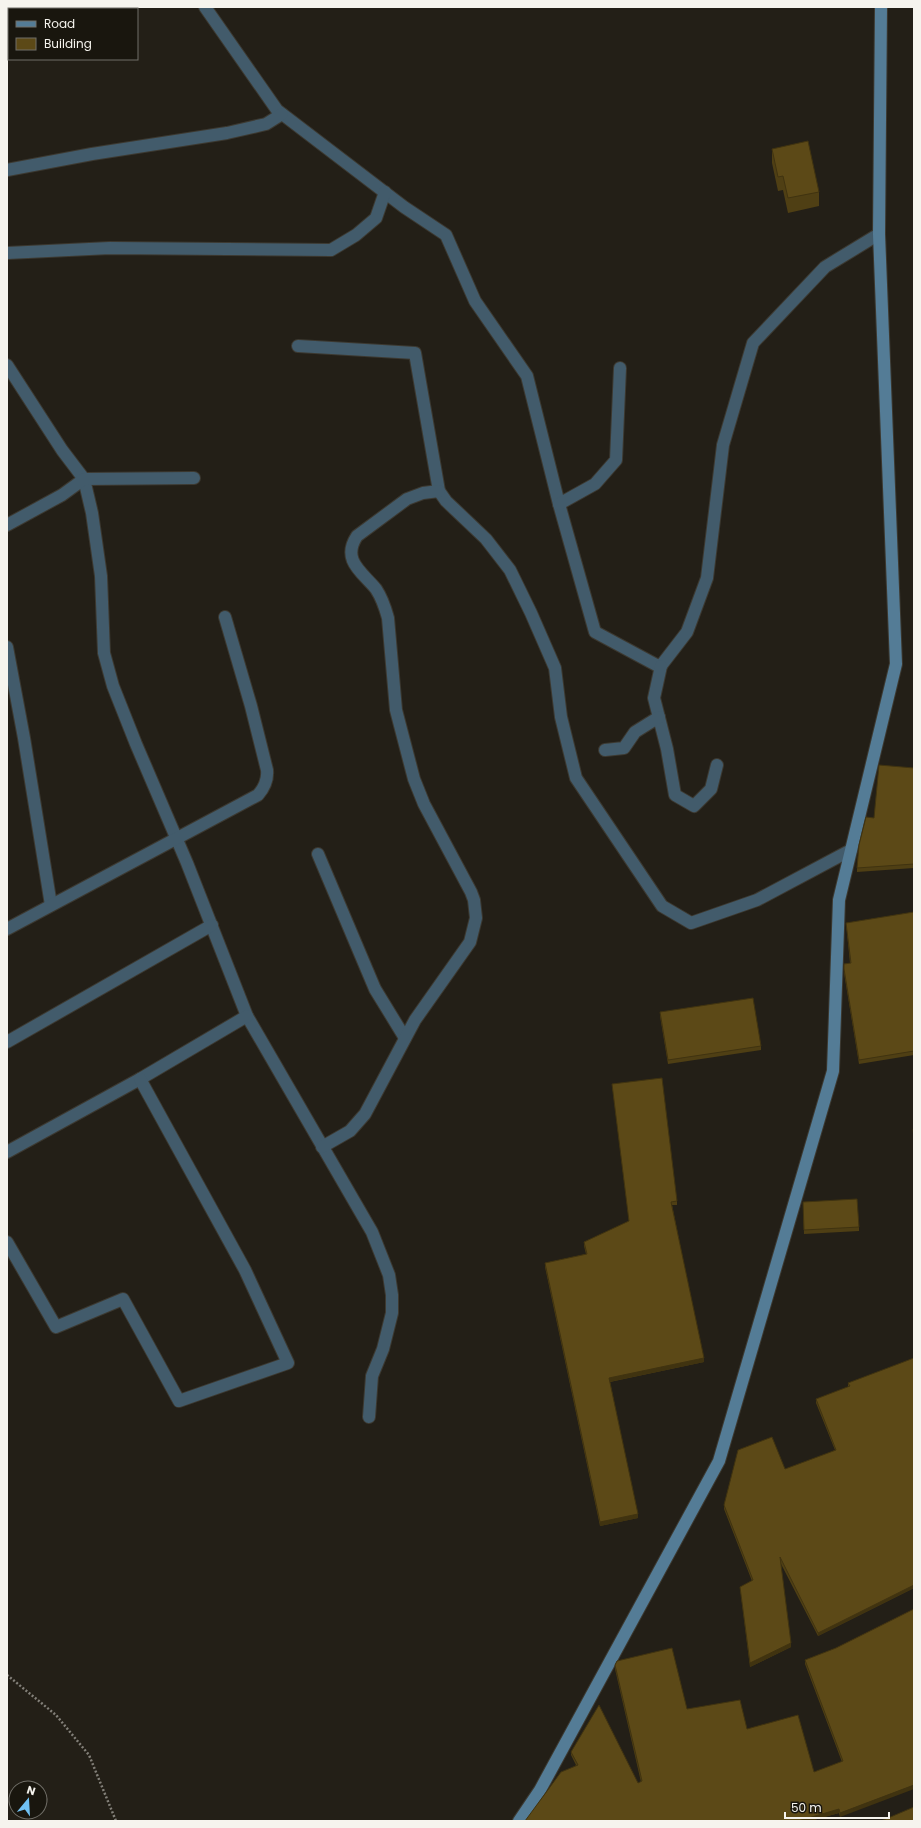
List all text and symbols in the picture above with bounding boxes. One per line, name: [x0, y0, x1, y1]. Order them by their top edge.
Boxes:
legend: [8, 8, 138, 60]
text: Road: [44, 15, 75, 32]
text: Building: [44, 35, 92, 52]
north arrow: [8, 1780, 48, 1820]
text: N: [25, 1782, 38, 1799]
scale bar: [785, 1794, 889, 1820]
text: 50 m: [791, 1799, 822, 1816]

